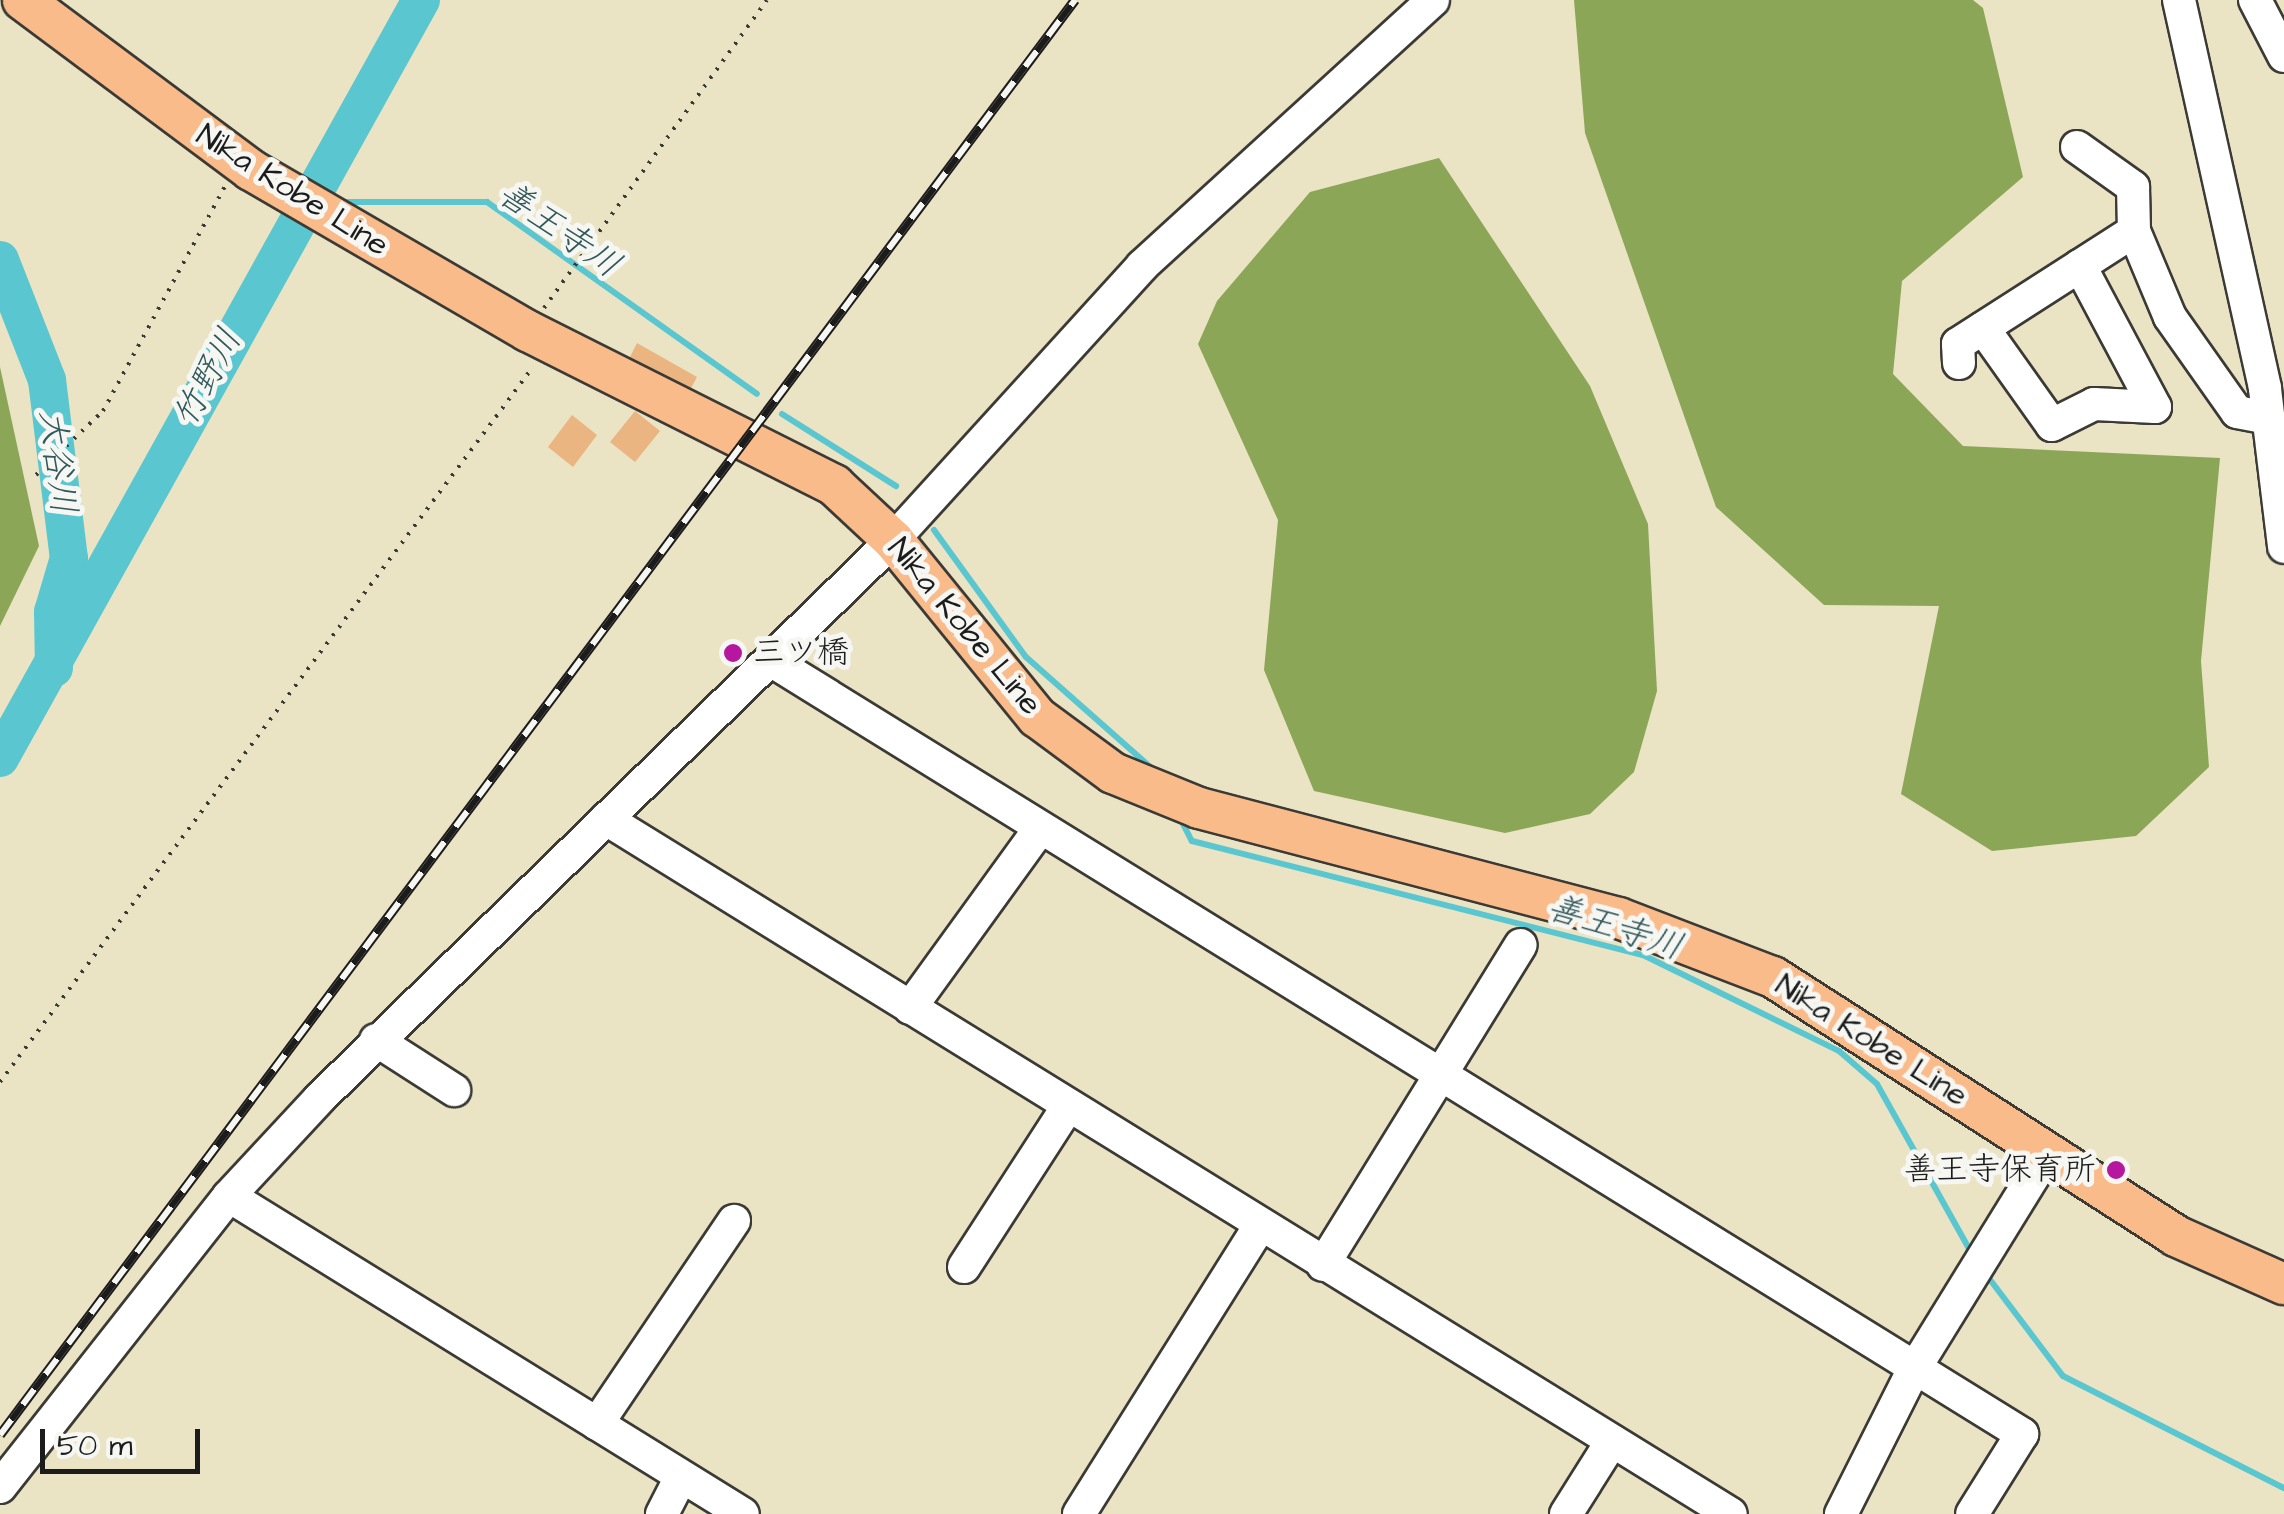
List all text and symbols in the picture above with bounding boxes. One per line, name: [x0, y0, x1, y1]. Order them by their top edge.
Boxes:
street label: Nika Kobe Line: [189, 117, 395, 265]
water label: 善王寺川: [490, 173, 628, 287]
water label: 竹野川: [165, 322, 251, 434]
water label: 大谷川: [30, 407, 84, 517]
street label: Nika Kobe Line: [879, 531, 1049, 723]
place label: 三ツ橋: [753, 634, 849, 672]
marker: 三ツ橋: [722, 642, 744, 664]
water label: 善王寺川: [1542, 886, 1688, 970]
street label: Nika Kobe Line: [1768, 967, 1974, 1115]
place label: 善王寺保育所: [1904, 1151, 2096, 1189]
marker: 善王寺保育所: [2105, 1159, 2127, 1181]
scale bar: [45, 1409, 205, 1471]
text: 50 m: [57, 1425, 133, 1467]

